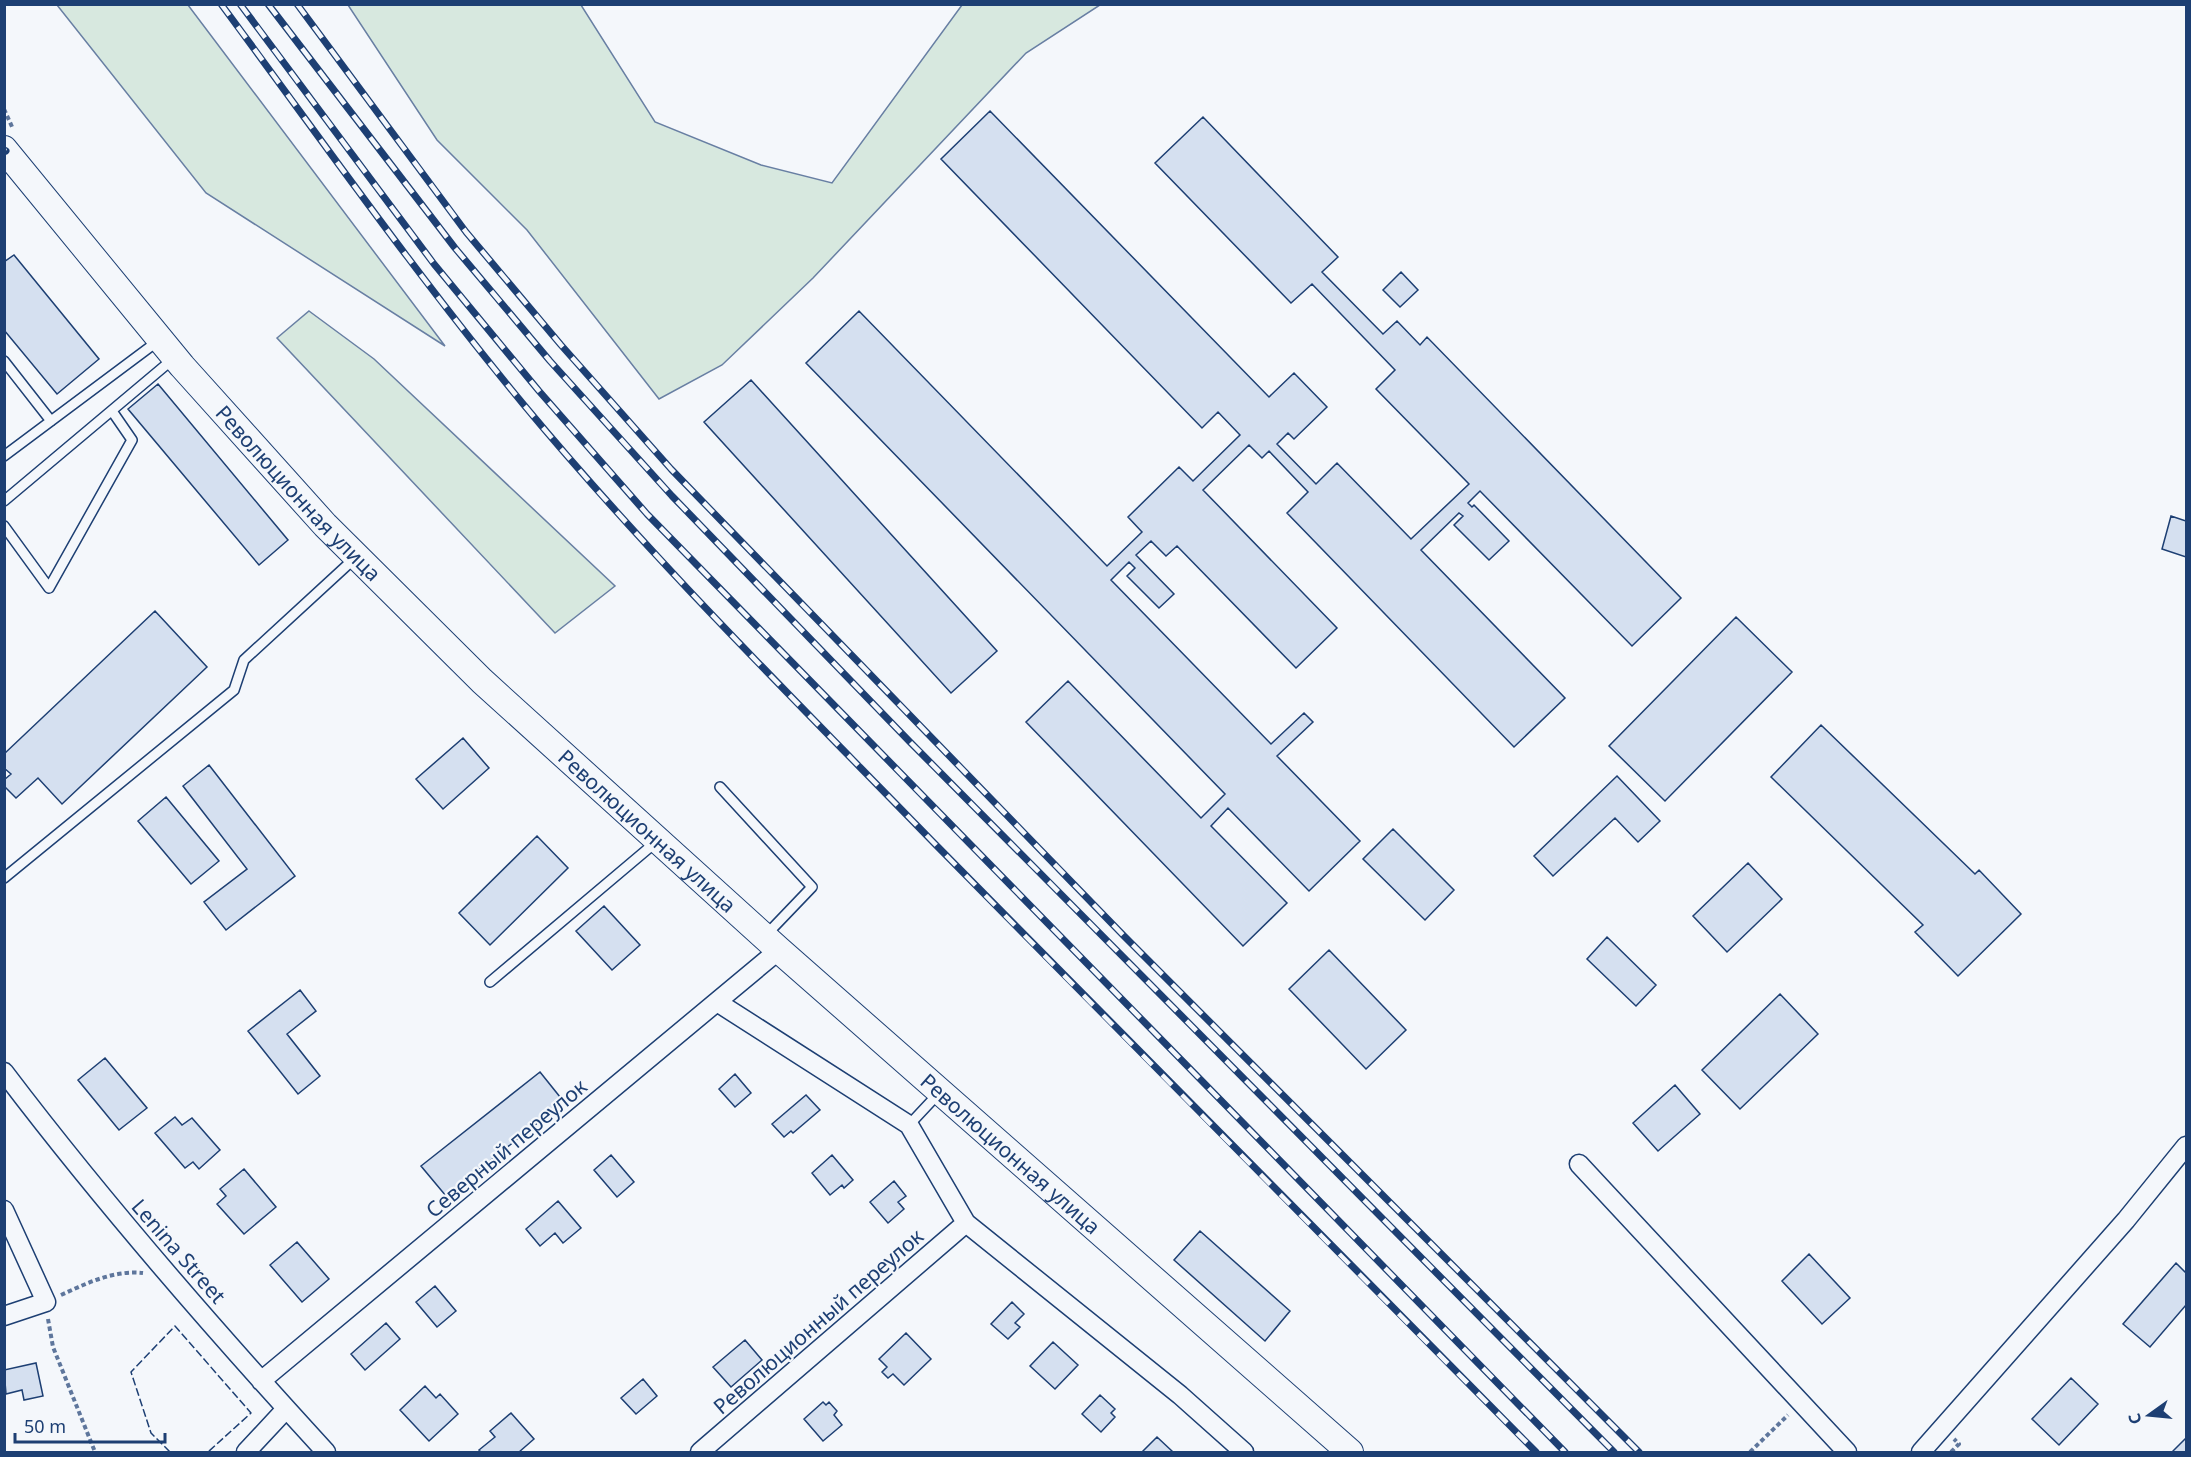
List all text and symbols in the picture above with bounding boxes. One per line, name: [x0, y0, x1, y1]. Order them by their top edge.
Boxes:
street label: Революционная улица: [210, 399, 387, 587]
street label: Революционная улица: [553, 743, 742, 919]
street label: Революционная улица: [915, 1067, 1106, 1240]
street label: Северный переулок: [420, 1072, 592, 1224]
street label: Lenina Street: [126, 1193, 233, 1310]
street label: Революционный переулок: [707, 1222, 929, 1420]
north arrow: [2119, 1385, 2179, 1445]
scale bar: [15, 1406, 165, 1444]
text: С: [2123, 1411, 2146, 1427]
text: 50 m: [24, 1414, 66, 1438]

